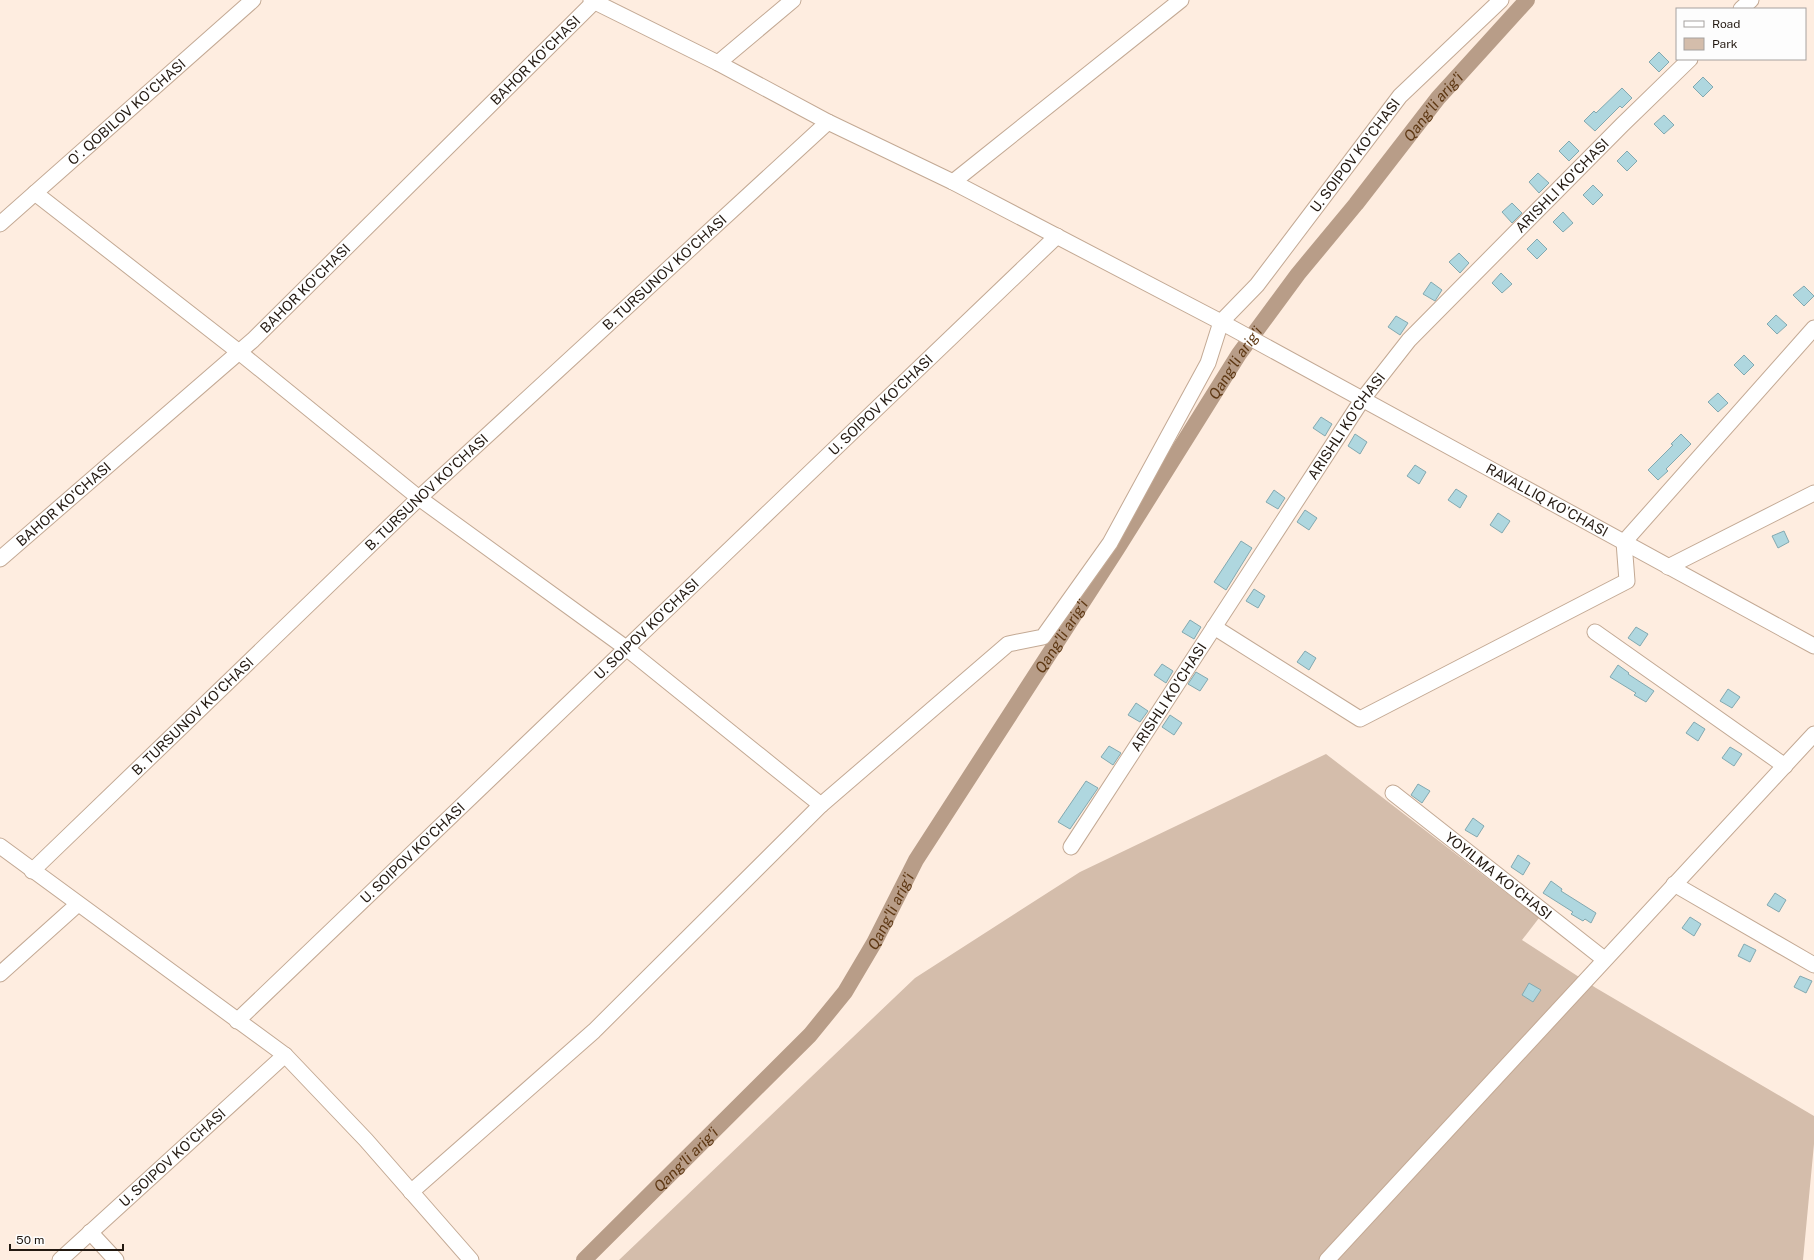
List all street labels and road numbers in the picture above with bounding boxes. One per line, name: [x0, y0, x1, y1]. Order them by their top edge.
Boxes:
street label: BAHOR KO'CHASI: [487, 12, 583, 108]
street label: O'. QOBILOV KO'CHASI: [64, 56, 189, 168]
street label: U. SOIPOV KO'CHASI: [1307, 95, 1403, 215]
street label: ARISHLI KO'CHASI: [1512, 135, 1612, 236]
street label: B. TURSUNOV KO'CHASI: [599, 211, 730, 333]
street label: BAHOR KO'CHASI: [257, 240, 353, 336]
street label: U. SOIPOV KO'CHASI: [825, 351, 936, 458]
street label: ARISHLI KO'CHASI: [1304, 370, 1388, 482]
street label: B. TURSUNOV KO'CHASI: [362, 431, 491, 554]
street label: BAHOR KO'CHASI: [13, 459, 114, 549]
street label: RAVALLIQ KO'CHASI: [1483, 460, 1611, 540]
street label: U. SOIPOV KO'CHASI: [591, 575, 702, 682]
street label: ARISHLI KO'CHASI: [1128, 640, 1210, 754]
street label: B. TURSUNOV KO'CHASI: [128, 654, 257, 778]
street label: U. SOIPOV KO'CHASI: [357, 799, 468, 907]
street label: YOYILMA KO'CHASI: [1442, 829, 1555, 923]
street label: U. SOIPOV KO'CHASI: [116, 1105, 229, 1210]

